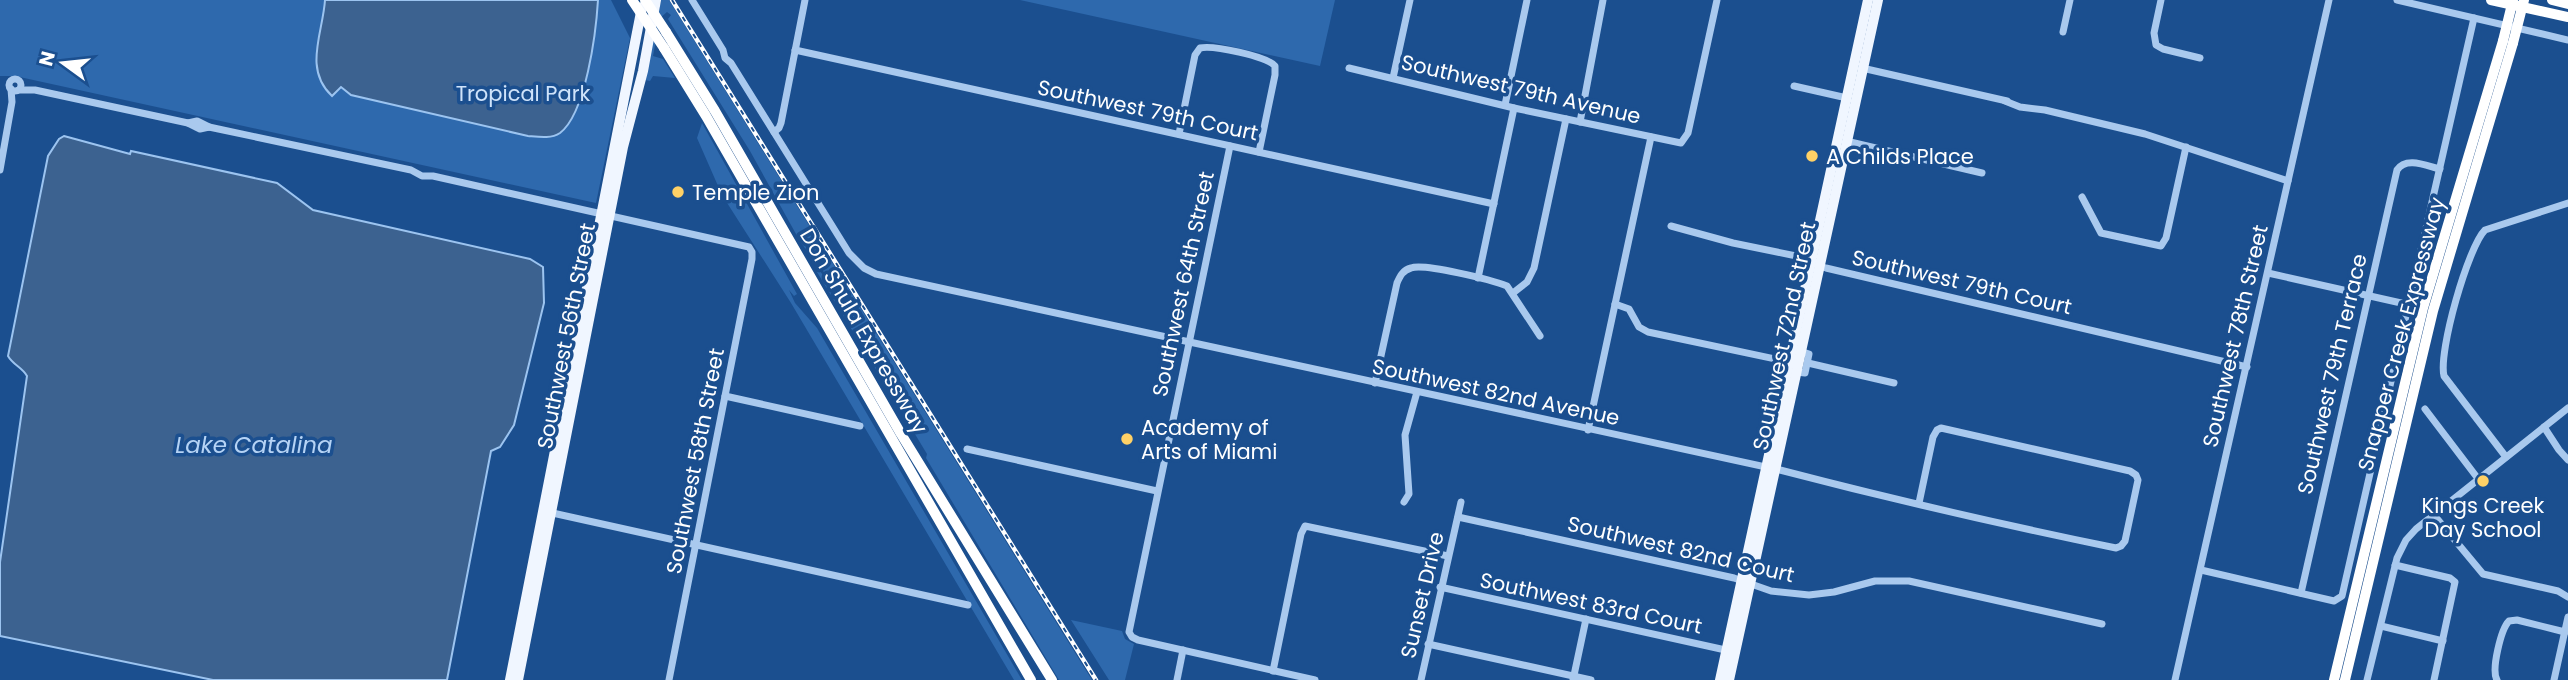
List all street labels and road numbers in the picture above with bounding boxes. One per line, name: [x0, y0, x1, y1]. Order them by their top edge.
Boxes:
street label: Southwest 79th Avenue: [1398, 47, 1644, 131]
street label: Southwest 79th Court: [1035, 72, 1261, 148]
street label: Southwest 64th Street: [1145, 169, 1221, 399]
street label: Snapper Creek Expressway: [2350, 194, 2452, 474]
street label: Southwest 72nd Street: [1746, 219, 1822, 453]
street label: Southwest 56th Street: [530, 221, 602, 451]
street label: Southwest 78th Street: [2195, 222, 2275, 450]
street label: Don Shula Expressway: [793, 223, 935, 439]
street label: Southwest 79th Court: [1849, 243, 2075, 321]
street label: Southwest 79th Terrace: [2290, 251, 2374, 497]
street label: Southwest 58th Street: [659, 346, 731, 576]
street label: Southwest 82nd Avenue: [1370, 352, 1622, 432]
street label: Southwest 82nd Court: [1565, 509, 1797, 589]
street label: Sunset Drive: [1393, 529, 1451, 661]
street label: Southwest 83rd Court: [1477, 565, 1705, 641]

